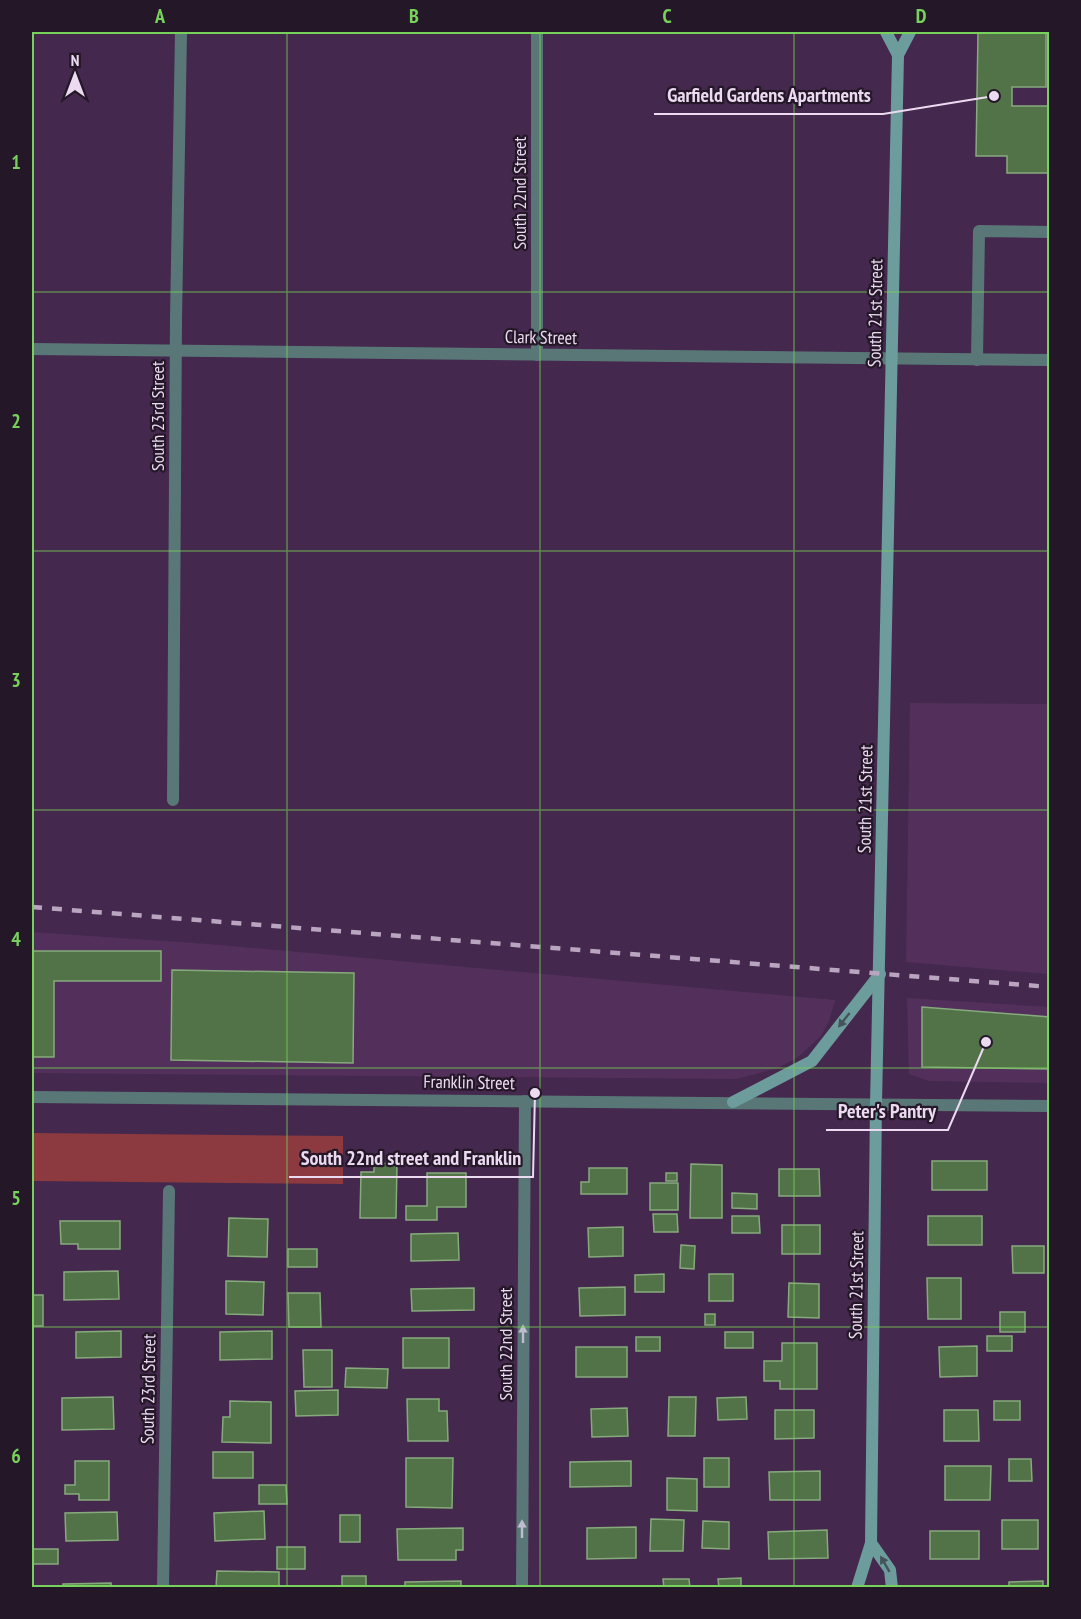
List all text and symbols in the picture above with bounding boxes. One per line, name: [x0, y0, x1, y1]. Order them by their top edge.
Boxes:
text: A: [154, 3, 166, 29]
text: B: [409, 3, 419, 29]
text: C: [662, 3, 672, 29]
text: D: [916, 3, 927, 29]
north arrow: [45, 45, 105, 105]
text: N: [71, 50, 79, 70]
callout: Garfield Gardens Apartments: [654, 76, 883, 114]
text: Garfield Gardens Apartments: [667, 82, 871, 108]
street label: South 22nd Street: [508, 136, 531, 249]
text: 1: [11, 149, 21, 175]
street label: South 21st Street: [863, 259, 887, 367]
street label: Clark Street: [505, 325, 577, 349]
street label: South 23rd Street: [146, 361, 169, 471]
text: 2: [11, 408, 21, 434]
text: 3: [11, 667, 21, 693]
street label: South 21st Street: [853, 745, 877, 853]
text: 4: [11, 926, 21, 952]
one-way arrow: [837, 1012, 850, 1028]
street label: Franklin Street: [423, 1070, 515, 1094]
callout: Peter's Pantry: [826, 1092, 948, 1130]
text: Peter's Pantry: [838, 1098, 937, 1124]
callout: South 22nd street and Franklin: [289, 1139, 533, 1177]
text: South 22nd street and Franklin: [301, 1145, 521, 1171]
text: 5: [11, 1185, 21, 1211]
street label: South 21st Street: [844, 1231, 868, 1339]
street label: South 22nd Street: [494, 1287, 517, 1400]
one-way arrow: [518, 1325, 528, 1344]
street label: South 23rd Street: [136, 1334, 160, 1444]
text: 6: [11, 1443, 21, 1469]
one-way arrow: [517, 1520, 527, 1539]
one-way arrow: [880, 1556, 891, 1572]

